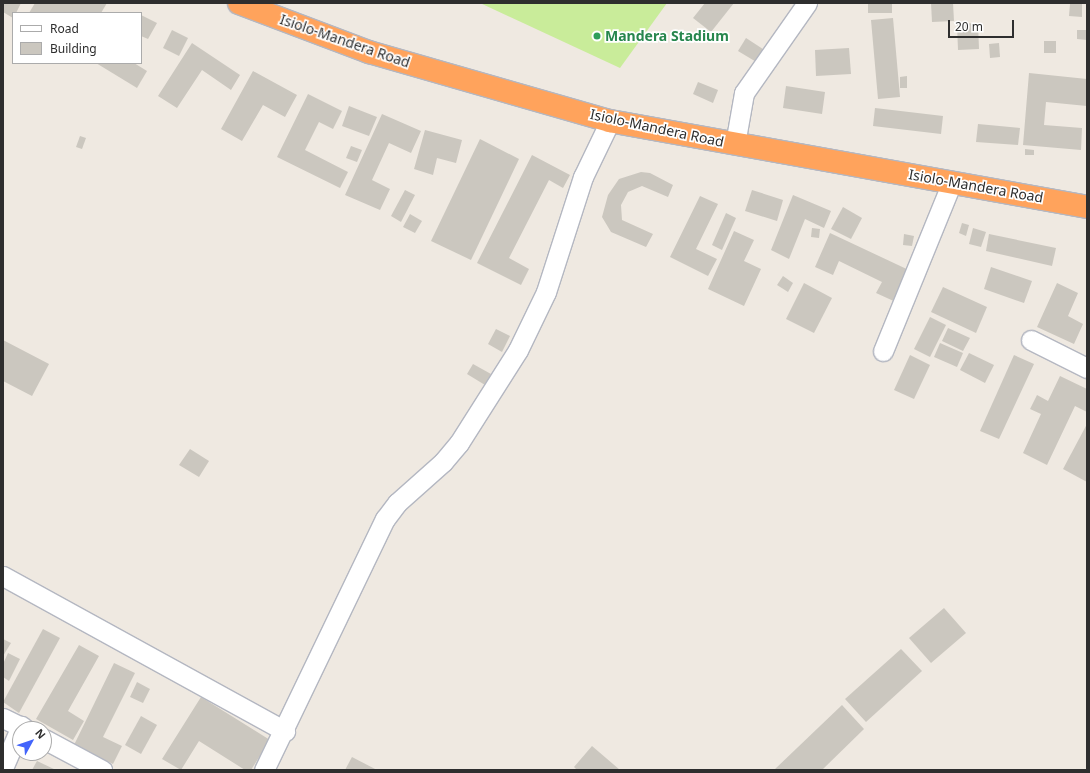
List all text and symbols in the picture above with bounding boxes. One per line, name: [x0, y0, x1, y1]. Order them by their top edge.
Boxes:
street label: Isiolo-Mandera Road: [278, 11, 412, 71]
legend: [12, 12, 142, 64]
scale bar: [950, 12, 1016, 38]
text: 20 m: [955, 18, 983, 35]
text: Road: [50, 20, 79, 37]
place label: Mandera Stadium: [605, 28, 729, 44]
marker: Mandera Stadium: [592, 31, 602, 41]
text: Building: [50, 40, 97, 57]
street label: Isiolo-Mandera Road: [589, 106, 725, 150]
street label: Isiolo-Mandera Road: [907, 166, 1045, 206]
north arrow: [12, 721, 52, 761]
text: N: [32, 725, 49, 742]

